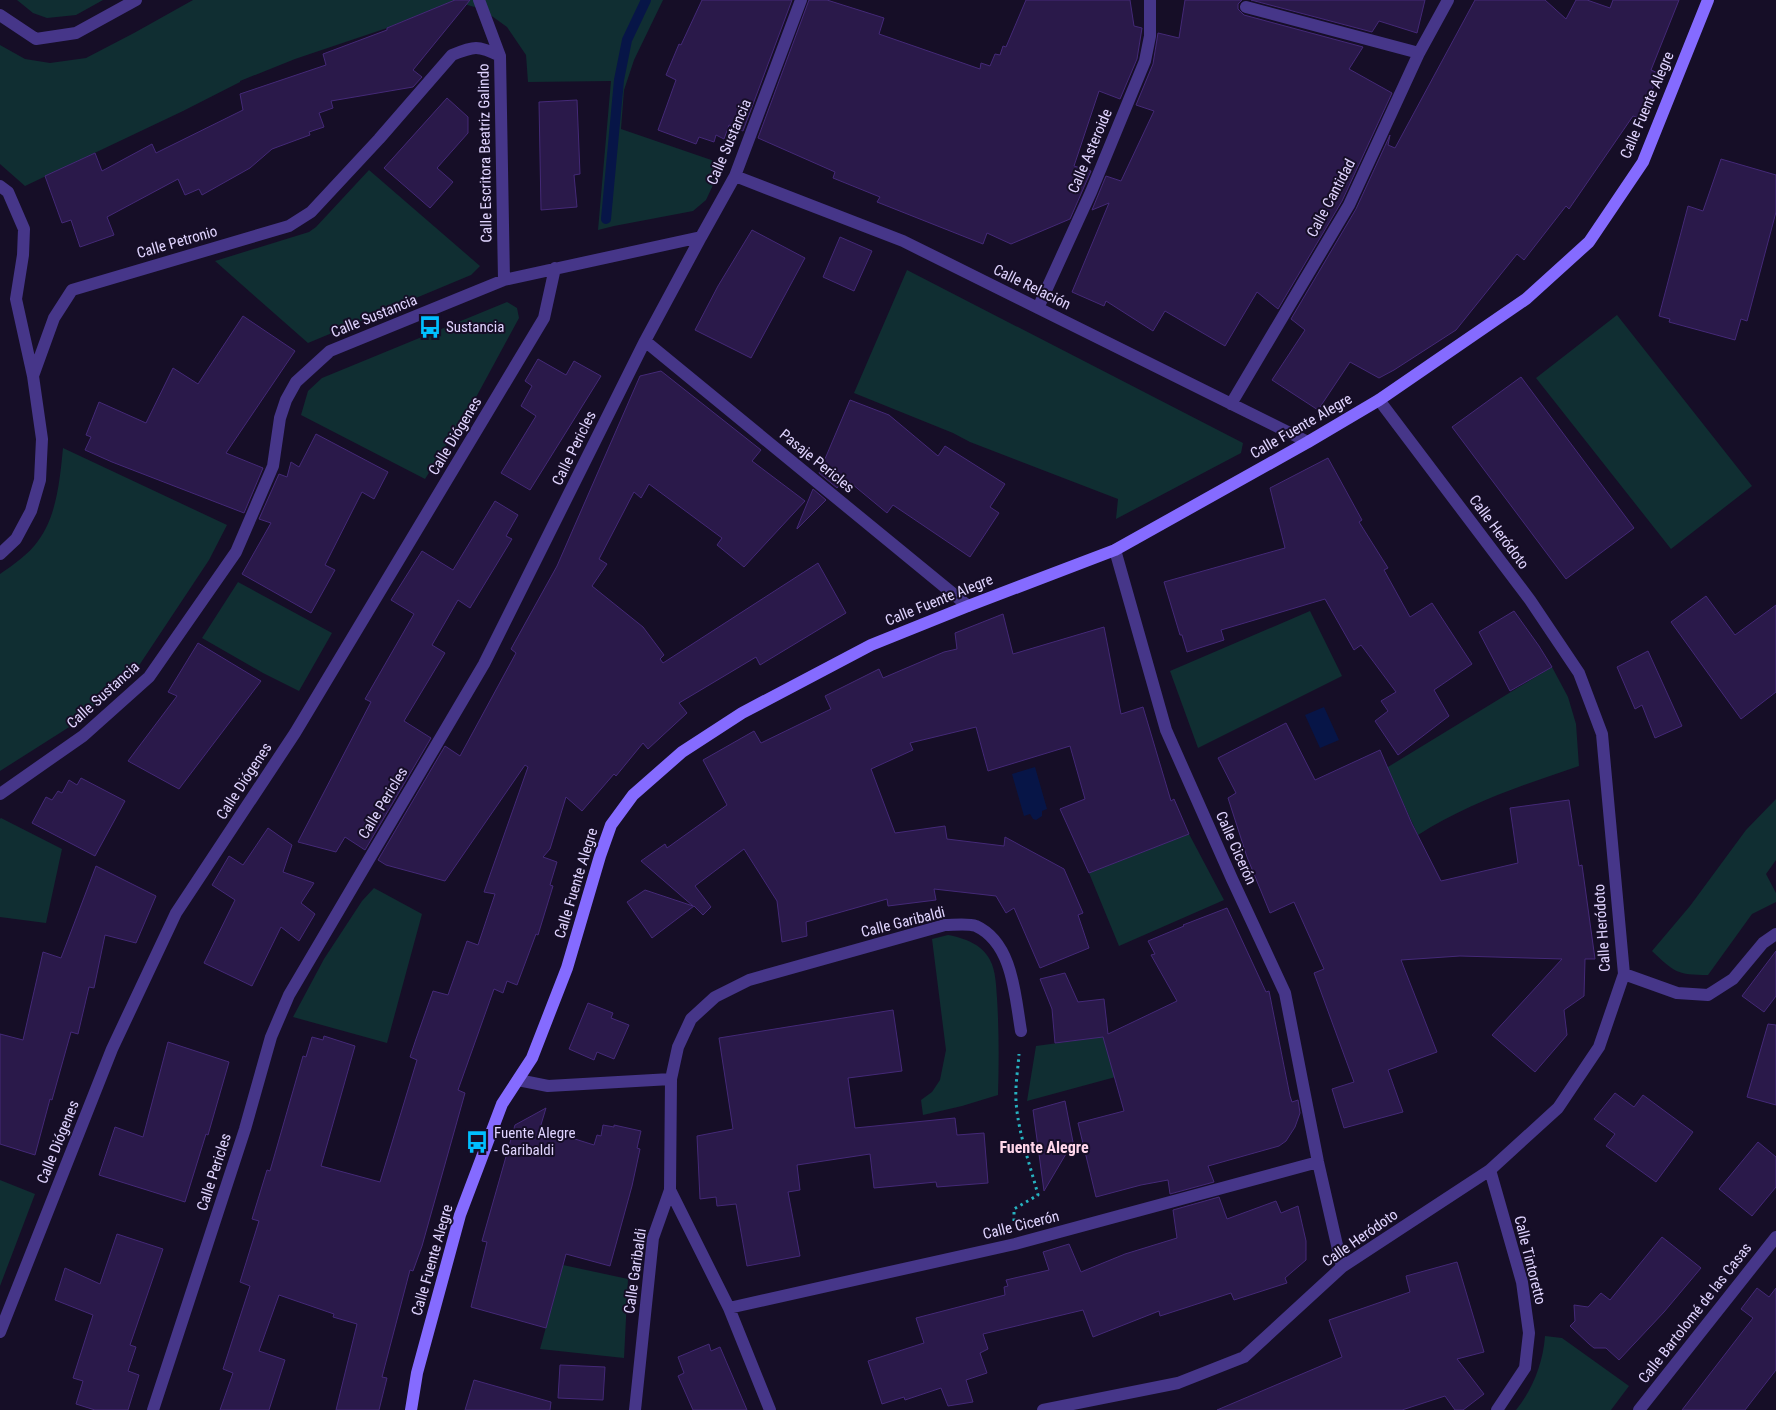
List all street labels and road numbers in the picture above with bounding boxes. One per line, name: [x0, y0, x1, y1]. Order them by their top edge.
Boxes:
street label: Calle Fuente Alegre: [1616, 49, 1678, 161]
street label: Calle Escritora Beatriz Galindo: [474, 63, 496, 243]
street label: Calle Sustancia: [703, 96, 755, 188]
street label: Calle Asteroide: [1064, 106, 1116, 196]
street label: Calle Cantidad: [1303, 156, 1359, 240]
street label: Calle Petronio: [135, 222, 219, 262]
street label: Calle Relación: [990, 261, 1074, 313]
street label: Calle Sustancia: [328, 291, 420, 341]
street label: Calle Fuente Alegre: [1247, 390, 1355, 462]
street label: Calle Diógenes: [425, 393, 485, 478]
street label: Calle Pericles: [548, 408, 600, 488]
street label: Pasaje Pericles: [776, 425, 858, 497]
street label: Calle Heródoto: [1465, 491, 1533, 573]
street label: Calle Fuente Alegre: [883, 570, 995, 630]
street label: Calle Sustancia: [63, 658, 143, 732]
street label: Calle Diógenes: [212, 739, 276, 823]
street label: Calle Pericles: [355, 764, 412, 842]
street label: Calle Cicerón: [1212, 809, 1260, 887]
street label: Calle Fuente Alegre: [551, 826, 601, 940]
street label: Calle Heródoto: [1590, 883, 1614, 973]
street label: Calle Garibaldi: [859, 903, 947, 941]
street label: Calle Diógenes: [33, 1098, 83, 1186]
street label: Calle Pericles: [193, 1131, 235, 1213]
street label: Calle Fuente Alegre: [408, 1202, 456, 1318]
street label: Calle Heródoto: [1319, 1205, 1401, 1271]
street label: Calle Cicerón: [981, 1207, 1061, 1243]
street label: Calle Tintoretto: [1510, 1214, 1550, 1306]
street label: Calle Garibaldi: [620, 1227, 650, 1315]
street label: Calle Bartolomé de las Casas: [1635, 1239, 1756, 1387]

